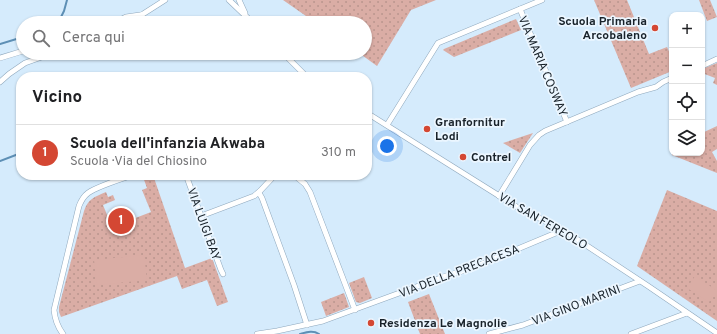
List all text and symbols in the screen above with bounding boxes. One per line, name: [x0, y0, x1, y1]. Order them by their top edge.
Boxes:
map controls: [669, 12, 705, 156]
button: +: [669, 12, 705, 48]
street label: VIA MARIA COSWAY: [514, 14, 571, 119]
place label: Scuola Primaria Arcobaleno: [558, 14, 647, 44]
search box: [16, 16, 372, 60]
marker: Scuola Primaria Arcobaleno: [650, 23, 660, 33]
icon: search: [30, 27, 52, 49]
text: Cerca qui: [62, 29, 125, 48]
button: −: [669, 48, 705, 84]
button: locate: [669, 84, 705, 120]
text: Vicino: [32, 87, 82, 109]
place label: Granfornitur Lodi: [435, 115, 505, 145]
button: layers: [669, 120, 705, 156]
marker: Granfornitur Lodi: [422, 124, 432, 134]
text: Scuola dell'infanzia Akwaba: [70, 135, 265, 154]
your location: [377, 136, 397, 156]
text: 1: [42, 145, 48, 161]
text: 310 m: [321, 145, 356, 161]
place label: Contrel: [471, 150, 511, 166]
marker: Contrel: [458, 152, 468, 162]
text: Scuola · Via del Chiosino: [70, 154, 207, 170]
street label: VIA LUIGI BAY: [182, 186, 224, 263]
street label: VIA SAN FEREOLO: [495, 190, 590, 254]
pin: 1: [108, 206, 134, 236]
street label: VIA DELLA PRECACESA: [397, 242, 522, 302]
street label: VIA GINO MARINI: [530, 282, 623, 330]
place label: Residenza Le Magnolie: [379, 316, 507, 332]
marker: Residenza Le Magnolie: [366, 318, 376, 328]

